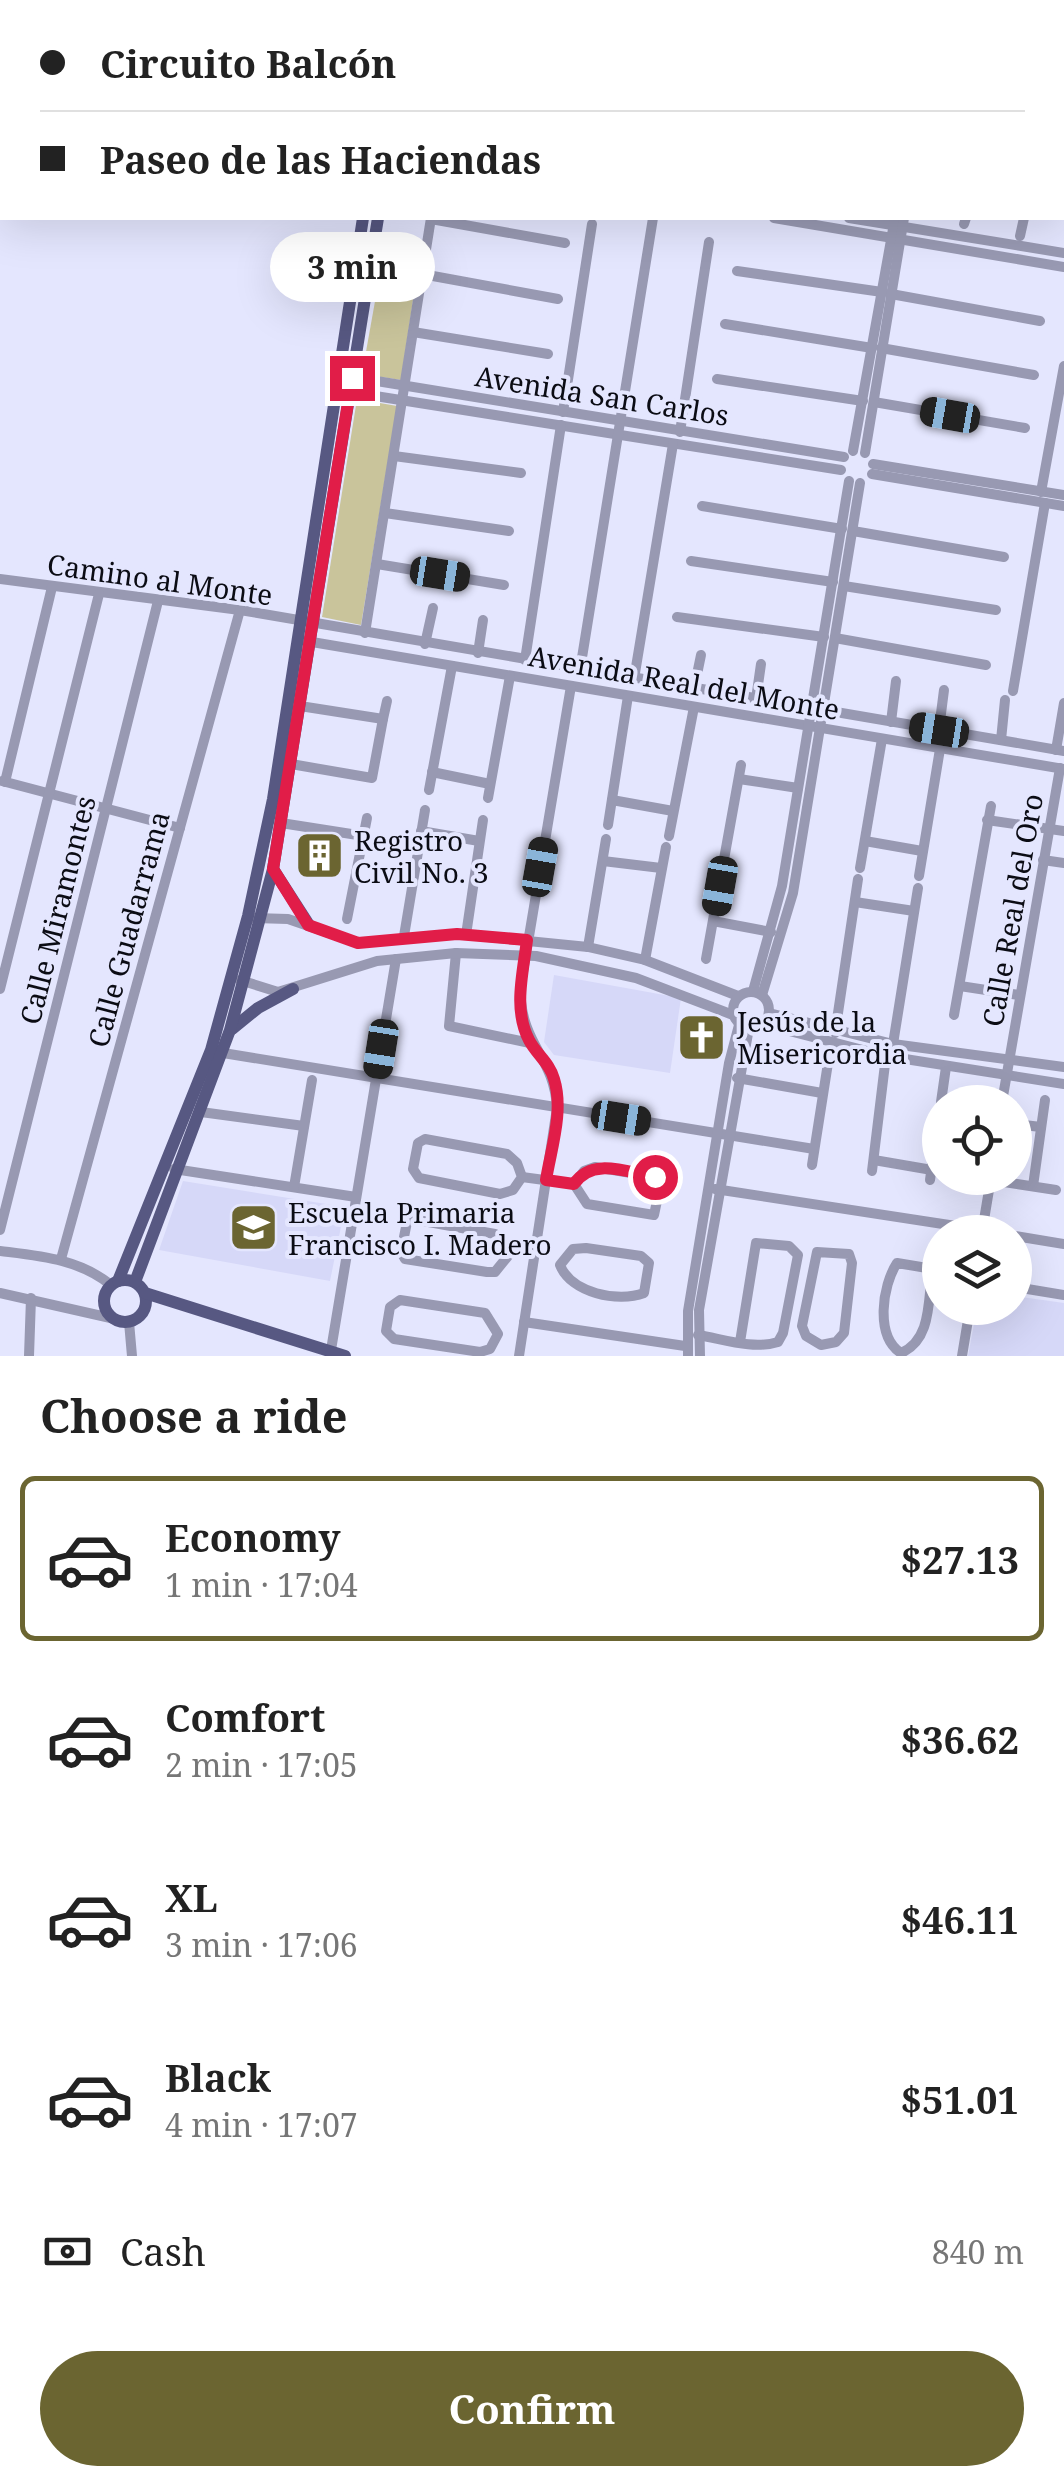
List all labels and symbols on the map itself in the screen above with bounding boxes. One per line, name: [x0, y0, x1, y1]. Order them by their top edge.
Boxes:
callout: 3 min: [270, 233, 434, 303]
route end: [330, 356, 375, 401]
street label: Avenida San Carlos: [472, 356, 732, 434]
car: [918, 395, 982, 435]
street label: Camino al Monte: [45, 544, 275, 614]
car: [408, 554, 472, 594]
street label: Avenida Real del Monte: [526, 636, 842, 728]
car: [907, 710, 971, 750]
street label: Calle Real del Oro: [973, 791, 1051, 1029]
street label: Calle Miramontes: [10, 792, 104, 1028]
street label: Calle Guadarrama: [78, 807, 178, 1051]
place label: Registro Civil No. 3: [354, 821, 489, 891]
building icon: Registro Civil No. 3: [293, 830, 345, 882]
car: [520, 835, 560, 899]
car: [700, 854, 740, 918]
place label: Jesús de la Misericordia: [736, 1002, 907, 1072]
church icon: Jesús de la Misericordia: [676, 1011, 728, 1063]
car: [361, 1017, 401, 1081]
car: [589, 1098, 653, 1138]
route start: [633, 1155, 678, 1200]
place label: Escuela Primaria Francisco I. Madero: [288, 1193, 552, 1263]
school or university icon: Escuela Primaria Francisco I. Madero: [227, 1202, 279, 1254]

